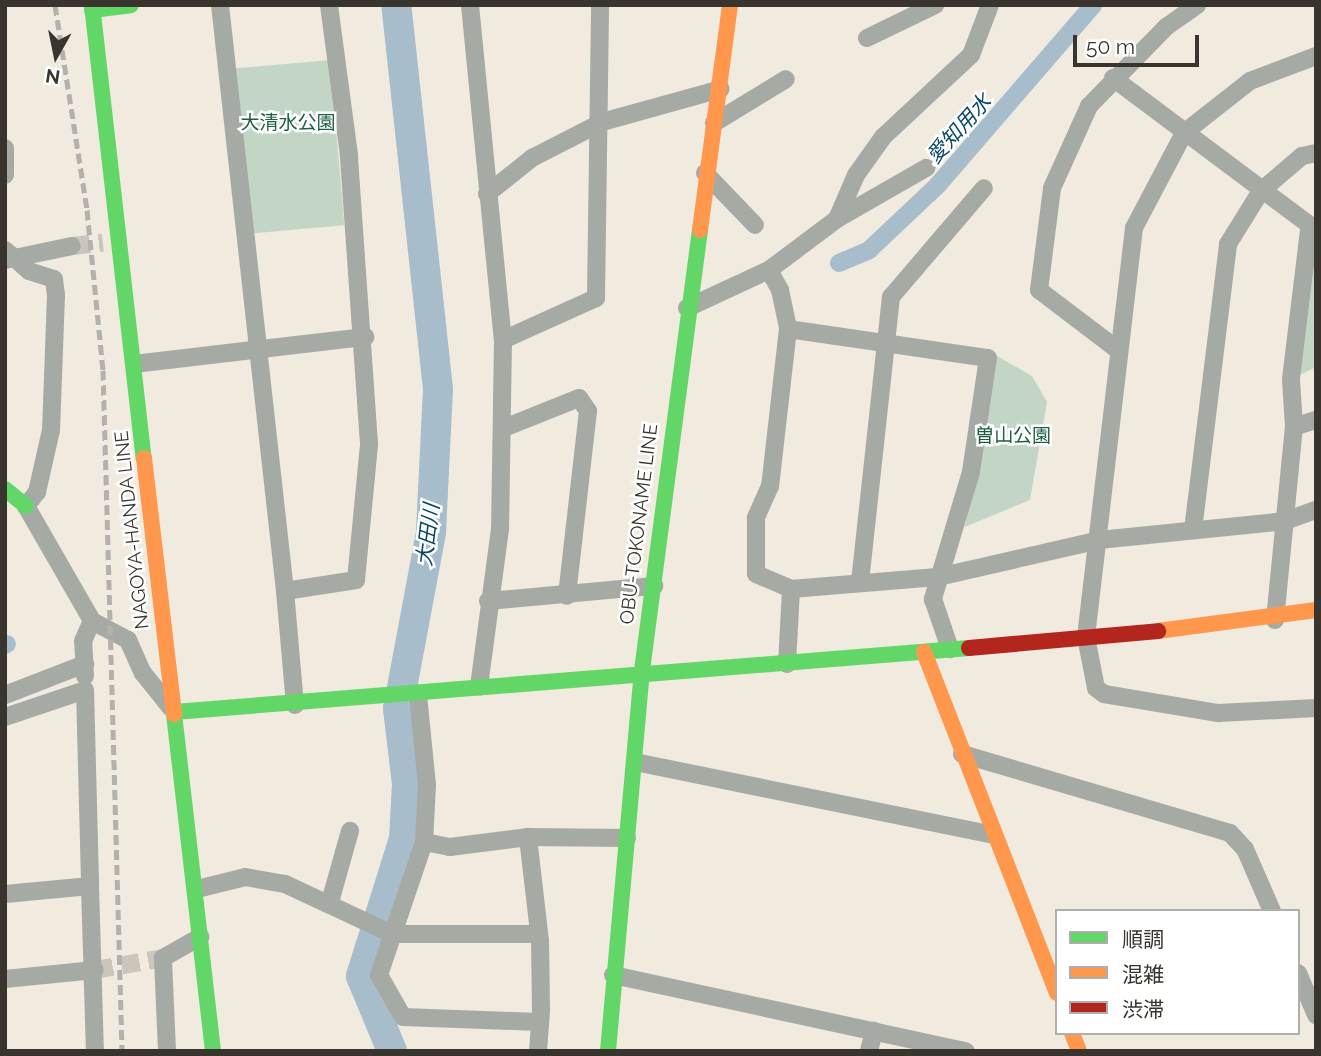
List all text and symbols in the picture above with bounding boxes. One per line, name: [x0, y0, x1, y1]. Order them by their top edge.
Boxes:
north arrow: [21, 21, 91, 91]
scale bar: [1076, 21, 1202, 65]
text: 50 m: [1086, 34, 1135, 59]
text: N: [44, 65, 62, 89]
water label: 愛知用水: [922, 89, 996, 169]
park label: 大清水公園: [241, 112, 335, 134]
street label: OBU-TOKONAME LINE: [615, 422, 663, 626]
park label: 曽山公園: [975, 425, 1051, 447]
street label: NAGOYA-HANDA LINE: [110, 429, 154, 631]
water label: 大田川: [412, 502, 444, 568]
legend: [1055, 909, 1300, 1035]
text: 順調: [1122, 927, 1164, 952]
text: 混雑: [1122, 962, 1164, 987]
text: 渋滞: [1122, 997, 1164, 1022]

